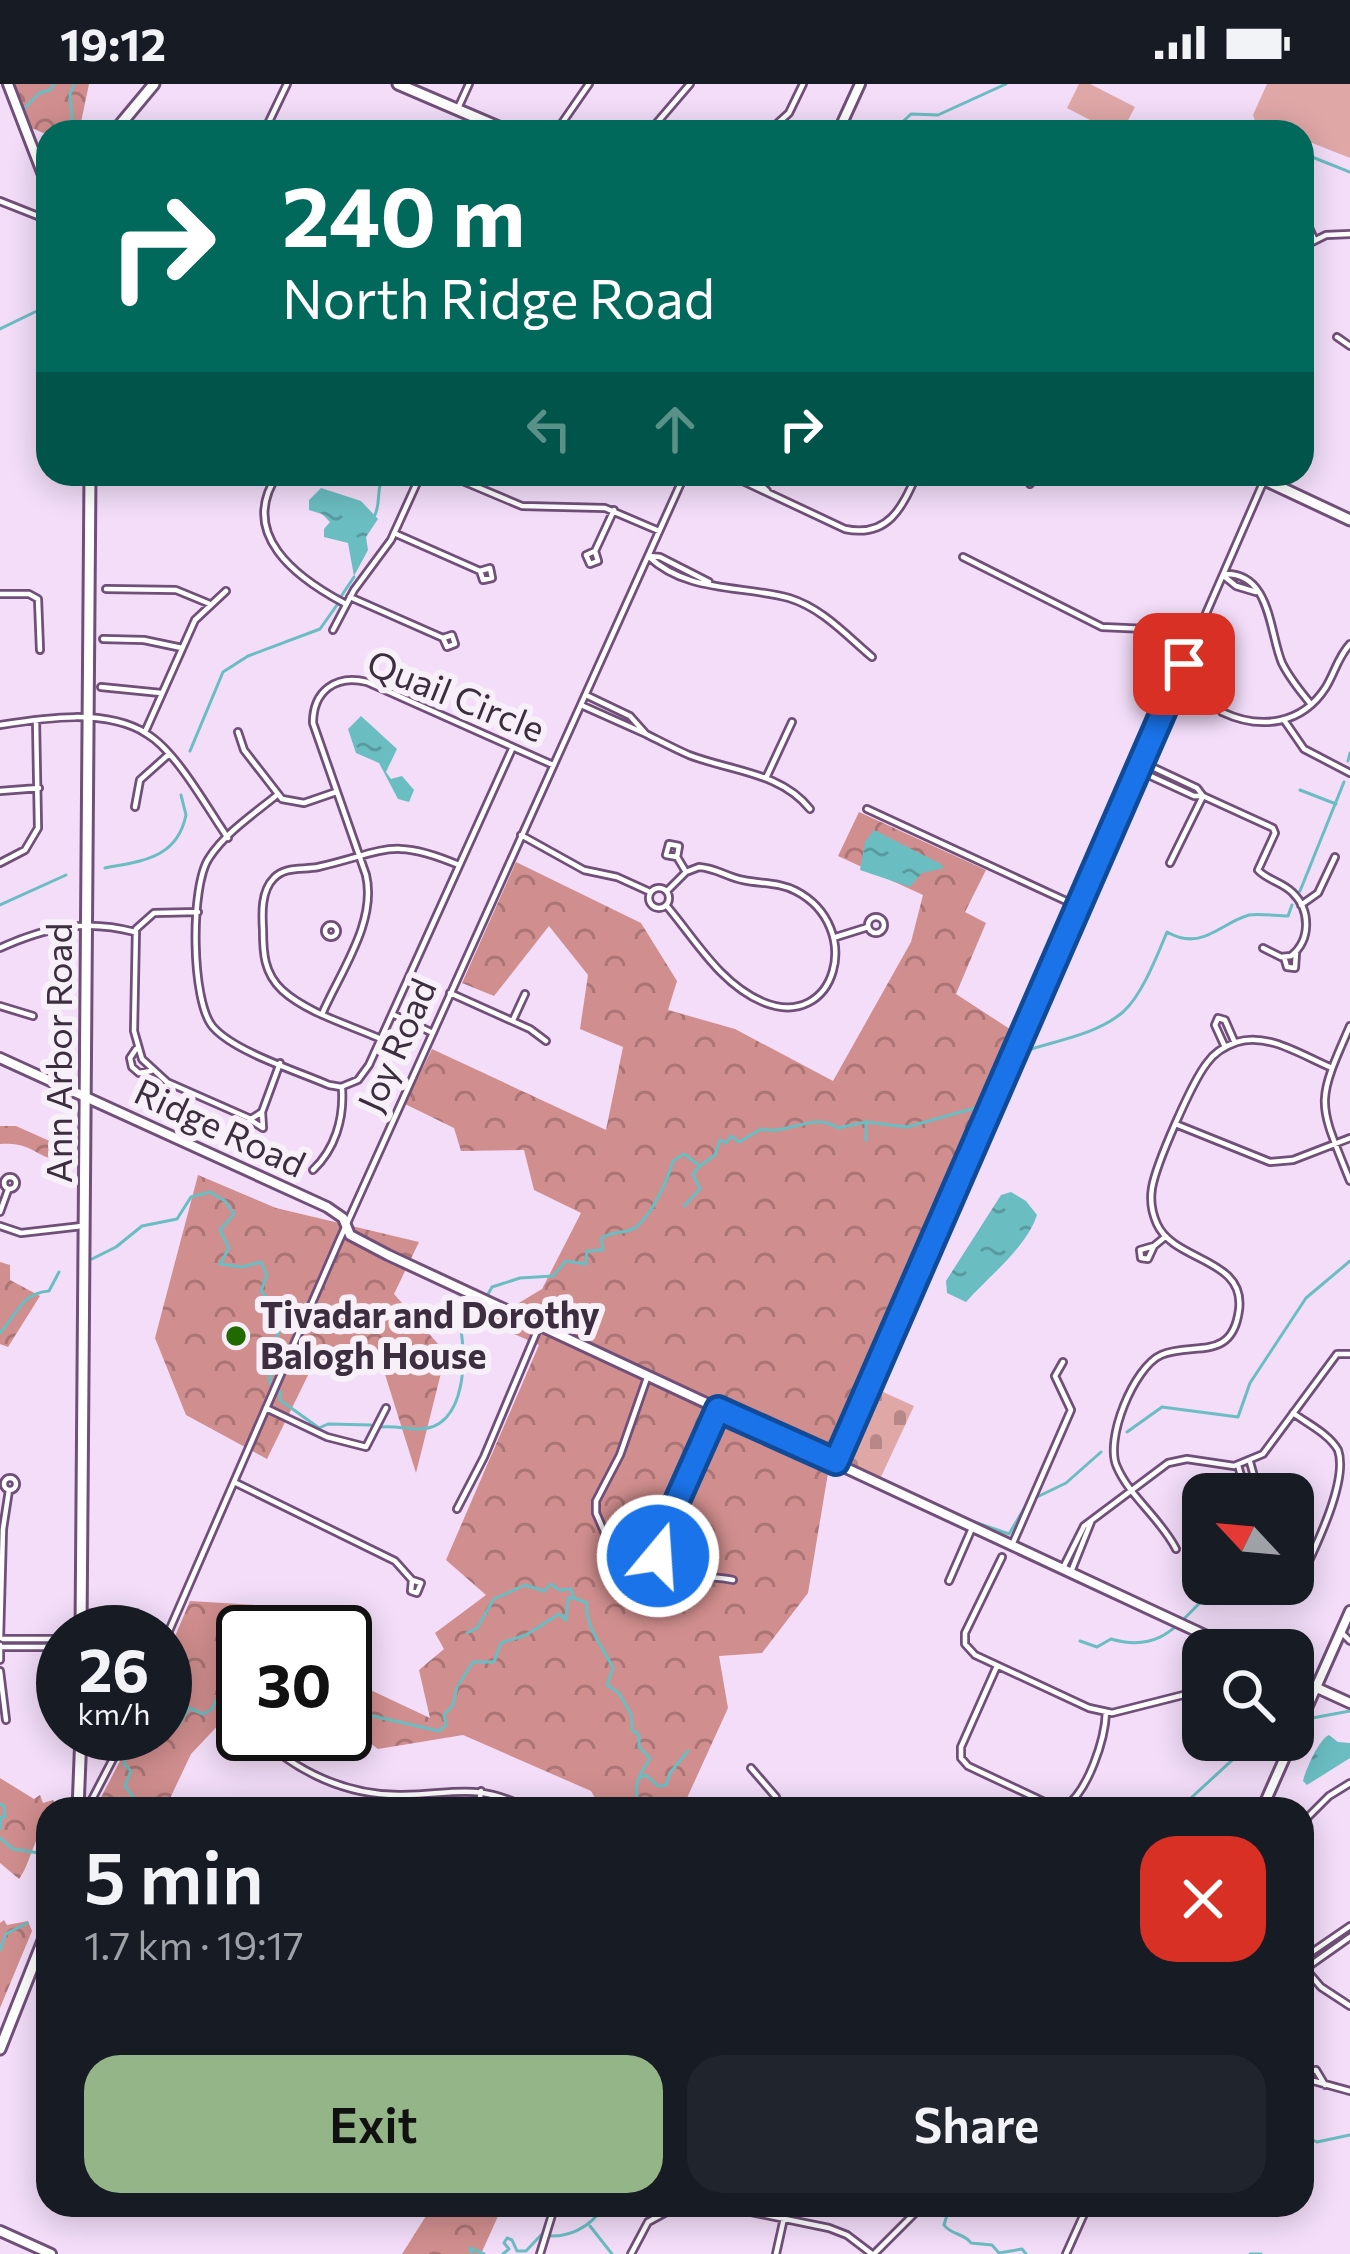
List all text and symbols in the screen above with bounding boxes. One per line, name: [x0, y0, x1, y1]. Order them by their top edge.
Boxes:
text: 19:12: [60, 15, 166, 70]
text: 240 m: [282, 162, 525, 264]
icon: right: [84, 168, 240, 324]
text: North Ridge Road: [282, 264, 715, 330]
icon: left: [516, 396, 582, 462]
icon: ahead: [642, 396, 708, 462]
icon: right: [768, 396, 834, 462]
pin: [1133, 613, 1235, 715]
icon: arrive: [1151, 631, 1217, 697]
street label: Quail Circle: [362, 639, 552, 750]
street label: Ann Arbor Road: [35, 923, 79, 1183]
street label: Joy Road: [346, 971, 444, 1118]
street label: Ridge Road: [128, 1068, 313, 1185]
place label: Tivadar and Dorothy Balogh House: [260, 1291, 600, 1376]
marker: Tivadar and Dorothy Balogh House: [223, 1323, 249, 1349]
north arrow: [1182, 1473, 1314, 1605]
map controls: [1182, 1473, 1314, 1761]
position arrow: [595, 1493, 721, 1619]
speed limit sign: 30: [216, 1605, 372, 1761]
button: search: [1182, 1629, 1314, 1761]
text: 26: [79, 1631, 149, 1704]
text: km/h: [78, 1694, 150, 1731]
text: 5 min: [84, 1831, 263, 1919]
button: close: [1140, 1836, 1266, 1962]
text: 1.7 km · 19:17: [84, 1920, 304, 1968]
button: Exit: [84, 2055, 663, 2193]
button: Share: [687, 2055, 1266, 2193]

